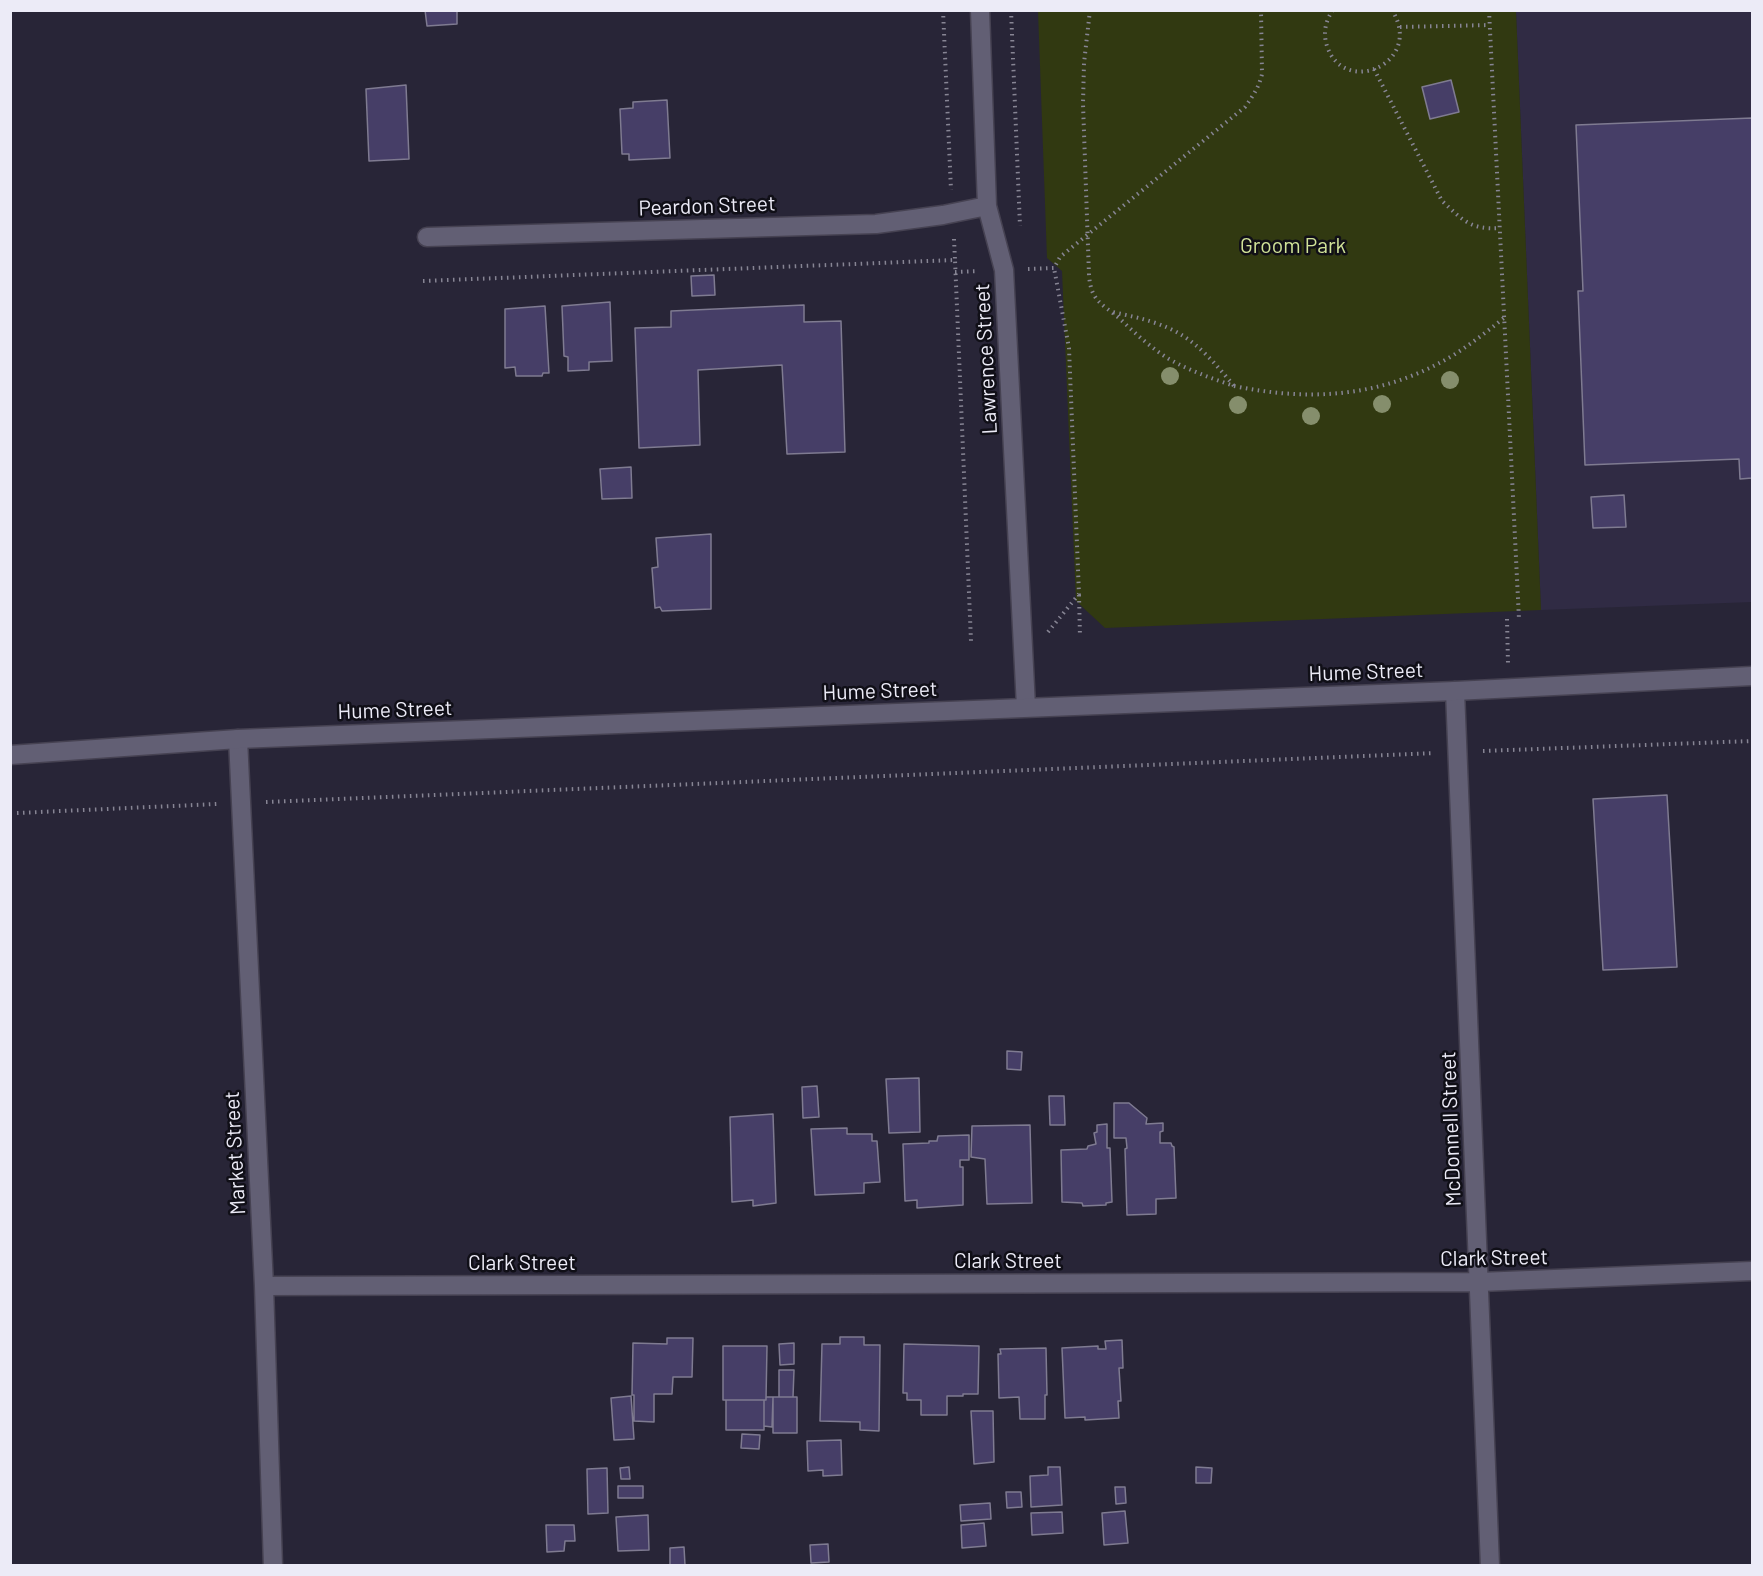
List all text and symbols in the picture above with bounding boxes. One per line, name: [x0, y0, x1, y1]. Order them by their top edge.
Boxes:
street label: Peardon Street: [638, 191, 776, 221]
park label: Groom Park: [1240, 233, 1346, 259]
street label: Lawrence Street: [969, 283, 1003, 435]
street label: Hume Street: [1308, 657, 1424, 687]
street label: Hume Street: [822, 676, 938, 706]
street label: Hume Street: [337, 695, 453, 725]
street label: McDonnell Street: [1436, 1051, 1466, 1207]
street label: Market Street: [219, 1091, 251, 1215]
street label: Clark Street: [1440, 1244, 1548, 1272]
street label: Clark Street: [954, 1248, 1062, 1274]
street label: Clark Street: [468, 1250, 576, 1276]

